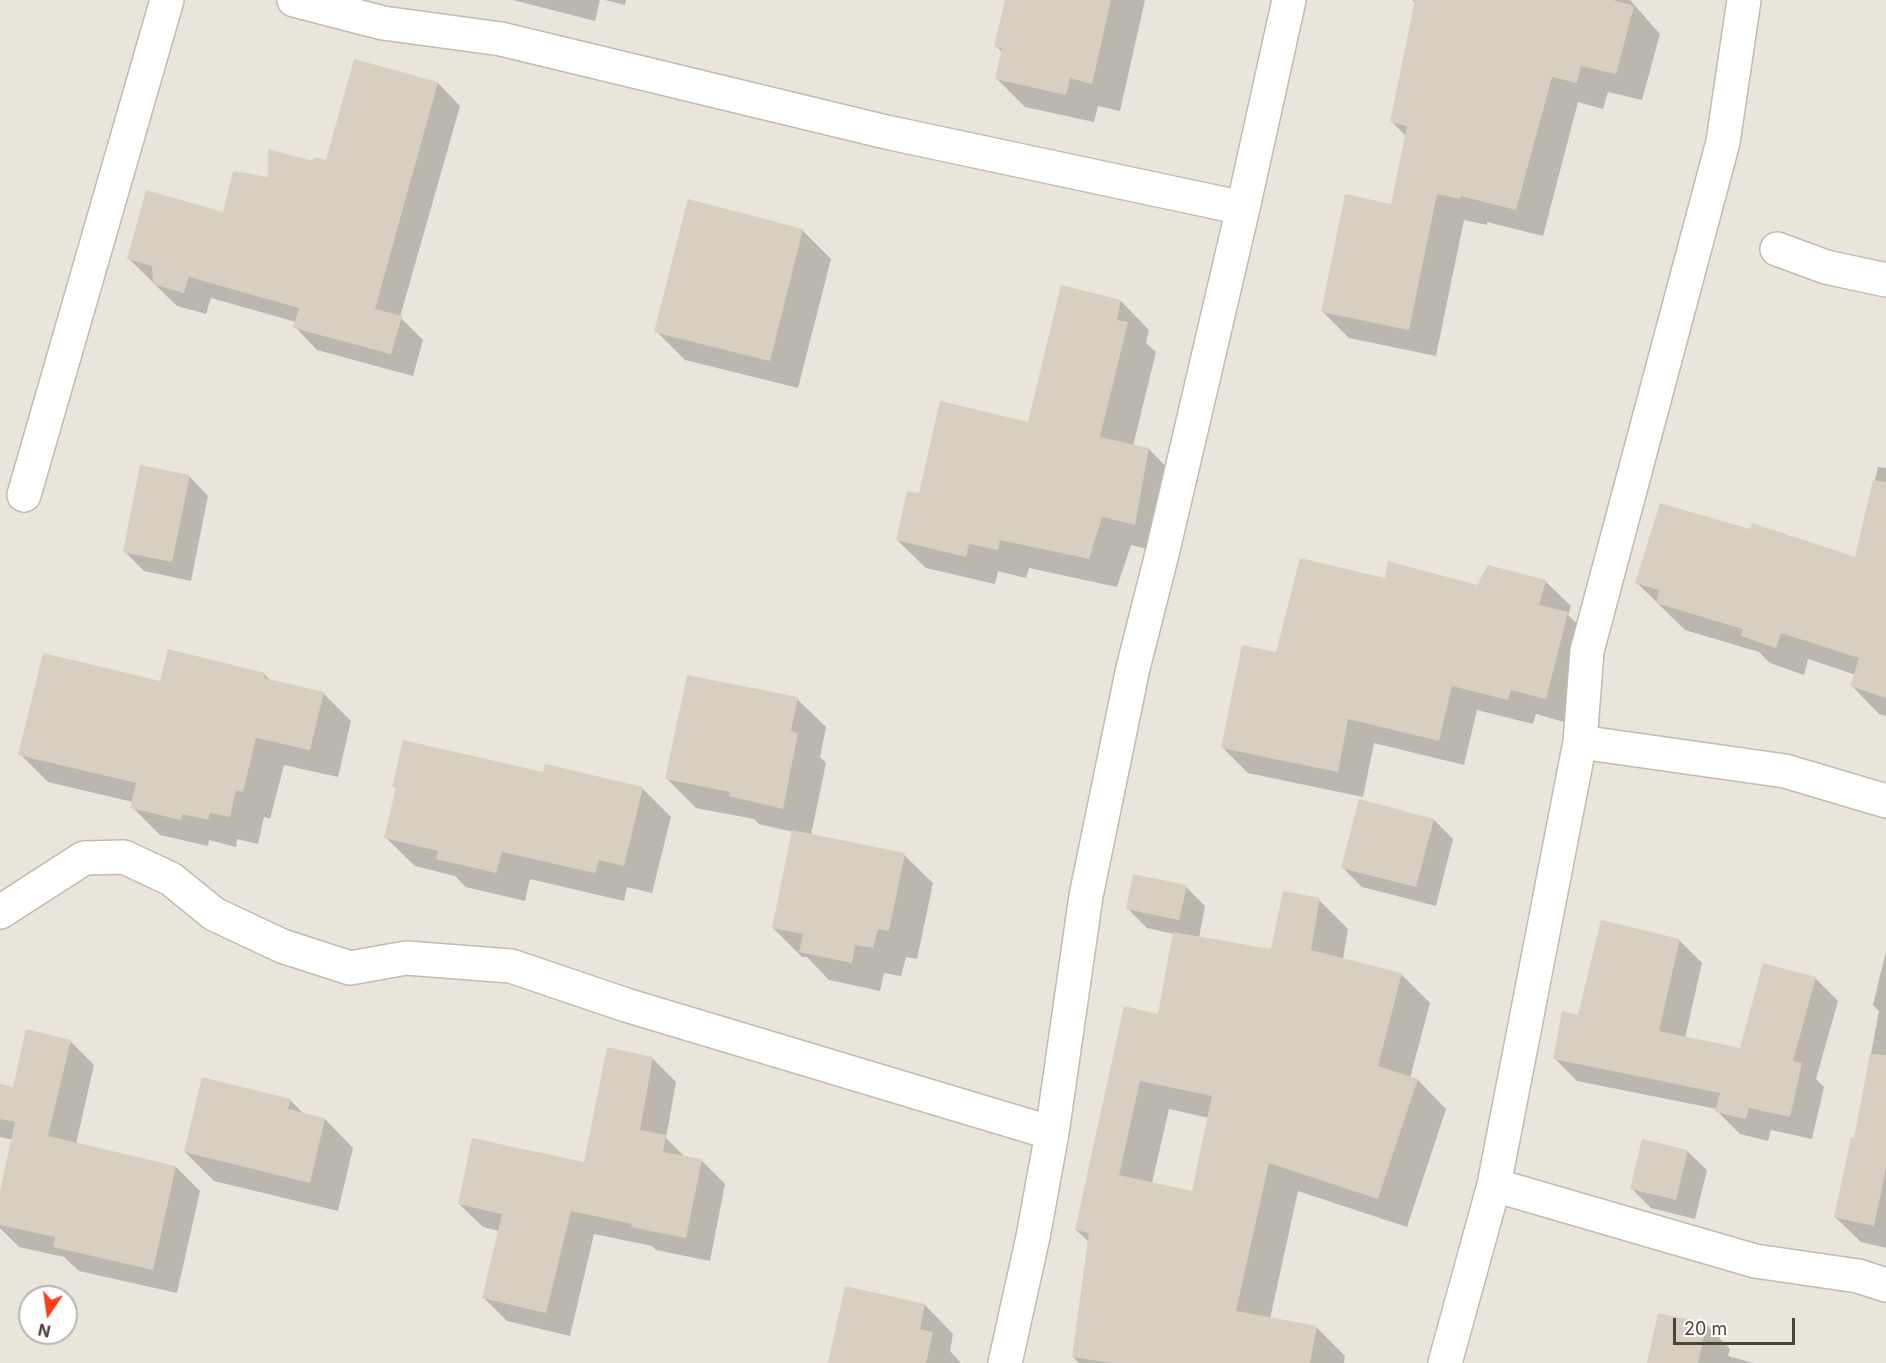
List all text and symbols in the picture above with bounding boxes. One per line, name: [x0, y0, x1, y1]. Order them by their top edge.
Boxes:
north arrow: [18, 1285, 78, 1345]
scale bar: [1676, 1306, 1798, 1344]
text: 20 m: [1684, 1318, 1727, 1339]
text: N: [36, 1319, 53, 1342]

